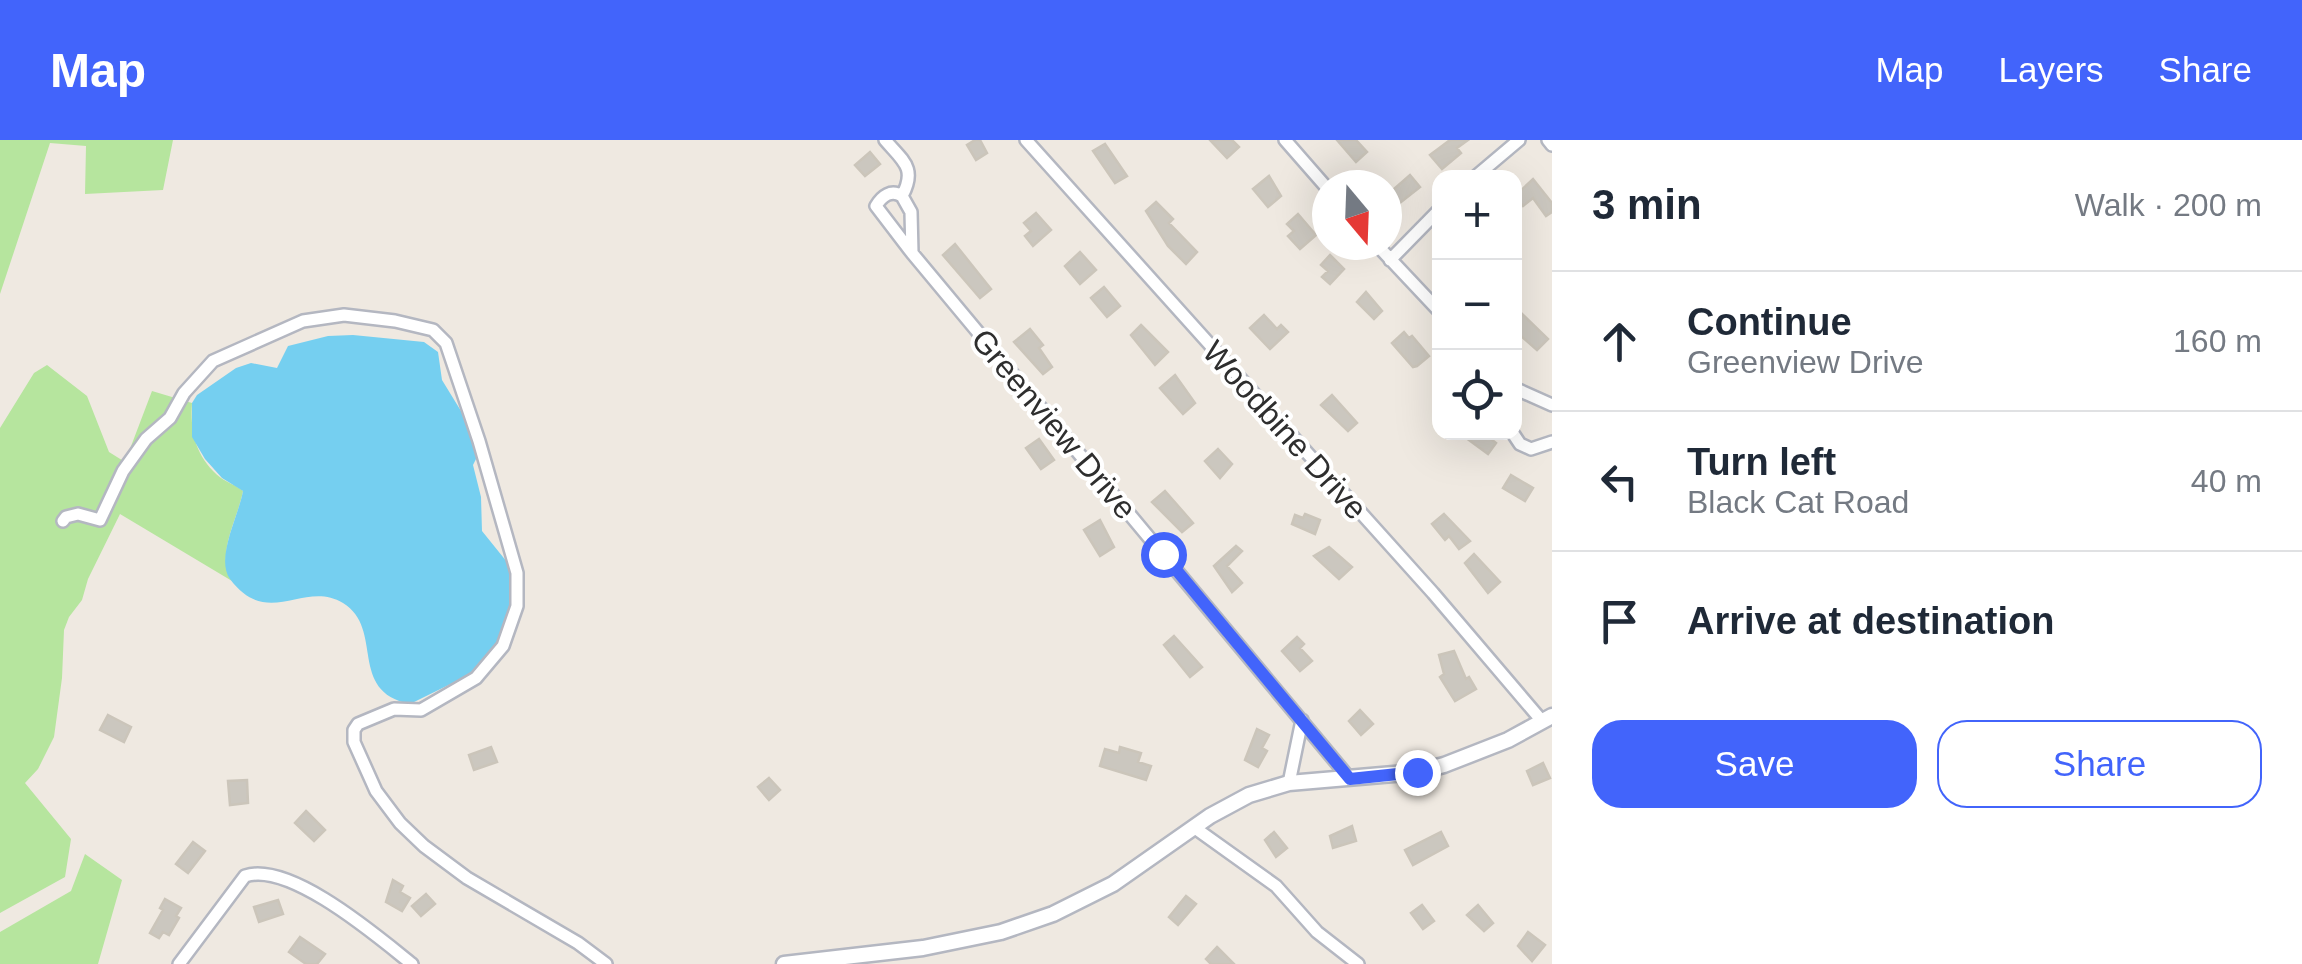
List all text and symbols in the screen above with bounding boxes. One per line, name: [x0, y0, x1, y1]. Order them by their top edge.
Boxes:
text: Map: [50, 44, 146, 97]
text: Map: [1875, 50, 1944, 89]
text: Layers: [1999, 50, 2104, 89]
text: Share: [2159, 50, 2252, 89]
north arrow: [1312, 170, 1402, 260]
map controls: [1432, 170, 1522, 440]
button: +: [1432, 170, 1522, 260]
text: 3 min: [1592, 181, 1702, 228]
text: Walk · 200 m: [2075, 187, 2262, 223]
button: −: [1432, 260, 1522, 350]
text: Continue: [1687, 301, 1852, 343]
icon: ahead: [1592, 314, 1647, 369]
street label: Greenview Drive: [964, 322, 1144, 526]
text: 160 m: [2173, 323, 2262, 359]
street label: Woodbine Drive: [1196, 334, 1374, 526]
text: Greenview Drive: [1687, 344, 1924, 380]
button: locate: [1432, 350, 1522, 440]
text: Turn left: [1687, 441, 1836, 483]
icon: left: [1592, 454, 1647, 509]
text: 40 m: [2191, 463, 2262, 499]
text: Black Cat Road: [1687, 484, 1909, 520]
route start: [1141, 532, 1187, 578]
icon: arrive: [1592, 594, 1647, 649]
text: Arrive at destination: [1687, 600, 2054, 642]
button: Save: [1592, 720, 1917, 808]
button: Share: [1937, 720, 2262, 808]
route end: [1395, 750, 1441, 796]

